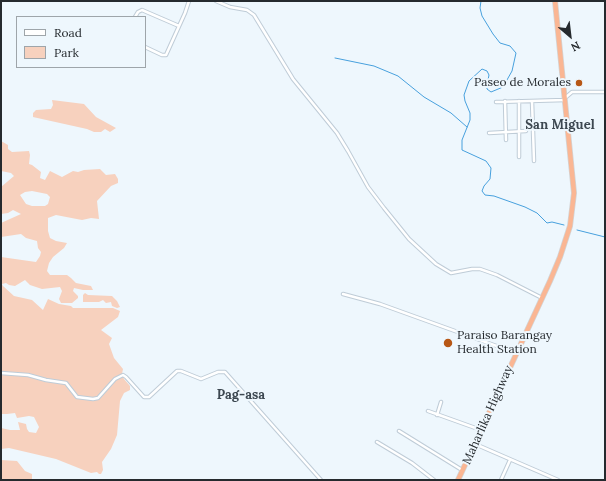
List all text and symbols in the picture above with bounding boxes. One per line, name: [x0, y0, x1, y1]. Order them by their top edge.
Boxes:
legend: [16, 16, 146, 68]
north arrow: [550, 16, 590, 56]
text: Road: [54, 25, 82, 40]
text: N: [569, 38, 583, 55]
text: Park: [54, 45, 79, 60]
place label: Paseo de Morales: [474, 76, 571, 90]
marker: Paseo de Morales: [574, 78, 584, 88]
district label: San Miguel: [525, 117, 595, 133]
place label: Paraiso Barangay Health Station: [457, 329, 552, 357]
marker: Paraiso Barangay Health Station: [442, 337, 454, 349]
street label: Maharlika Highway: [460, 363, 516, 467]
district label: Pag-asa: [217, 387, 265, 403]

